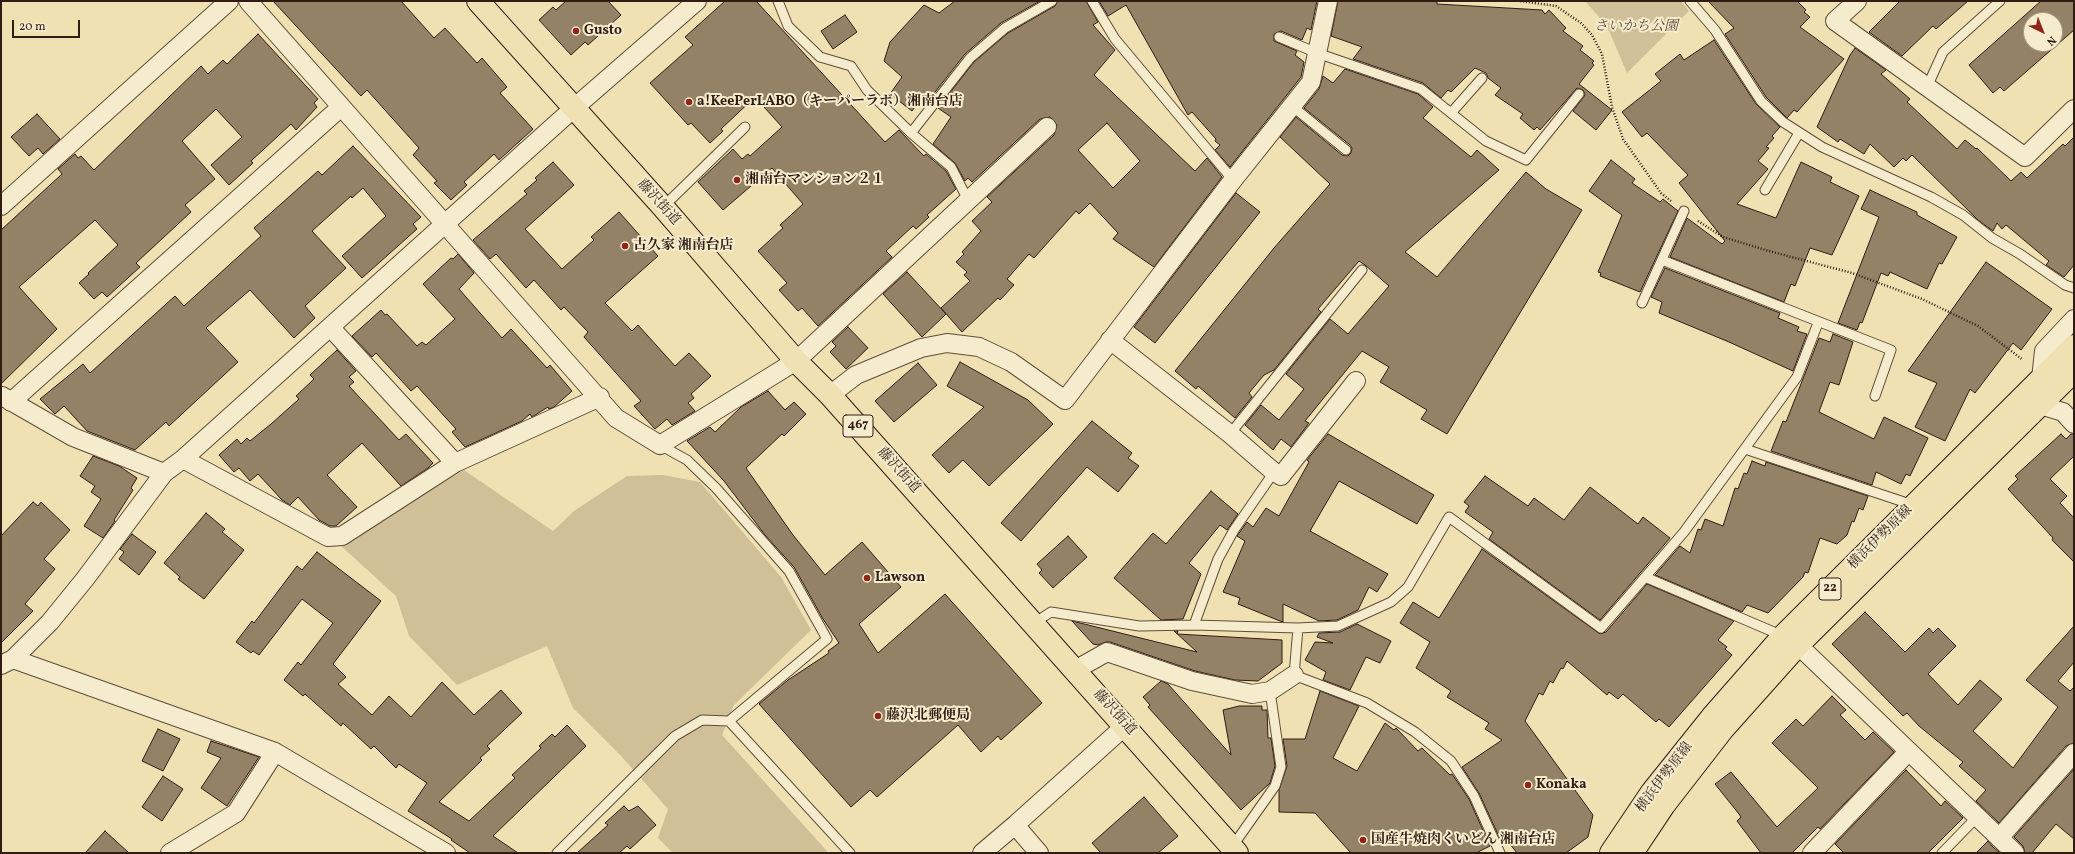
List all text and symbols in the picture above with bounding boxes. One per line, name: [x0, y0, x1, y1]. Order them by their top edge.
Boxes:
scale bar: [14, 12, 82, 38]
north arrow: [2023, 12, 2063, 52]
text: 20 m: [19, 19, 46, 35]
park label: さいかち公園: [1594, 19, 1678, 35]
place label: Gusto: [584, 23, 622, 39]
marker: Gusto: [571, 26, 581, 36]
text: N: [2043, 32, 2059, 49]
place label: a!KeePerLABO（キーパーラボ）湘南台店: [697, 94, 963, 110]
marker: a!KeePerLABO（キーパーラボ）湘南台店: [684, 97, 694, 107]
place label: 湘南台マンション２１: [745, 172, 885, 188]
marker: 湘南台マンション２１: [732, 175, 742, 185]
street label: 藤沢街道: [633, 177, 683, 229]
place label: 古久家 湘南台店: [633, 238, 734, 254]
marker: 古久家 湘南台店: [620, 241, 630, 251]
road number: 467: [843, 415, 873, 437]
street label: 藤沢街道: [873, 445, 923, 497]
street label: 横浜伊勢原線: [1845, 502, 1917, 574]
place label: Lawson: [875, 570, 925, 586]
marker: Lawson: [862, 573, 872, 583]
road number: 22: [1819, 578, 1841, 600]
street label: 藤沢街道: [1089, 687, 1139, 739]
place label: 藤沢北郵便局: [886, 708, 970, 724]
marker: 藤沢北郵便局: [873, 711, 883, 721]
street label: 横浜伊勢原線: [1633, 739, 1697, 817]
place label: Konaka: [1536, 777, 1587, 793]
marker: Konaka: [1523, 780, 1533, 790]
place label: 国産牛焼肉くいどん 湘南台店: [1371, 832, 1556, 848]
marker: 国産牛焼肉くいどん 湘南台店: [1358, 835, 1368, 845]

